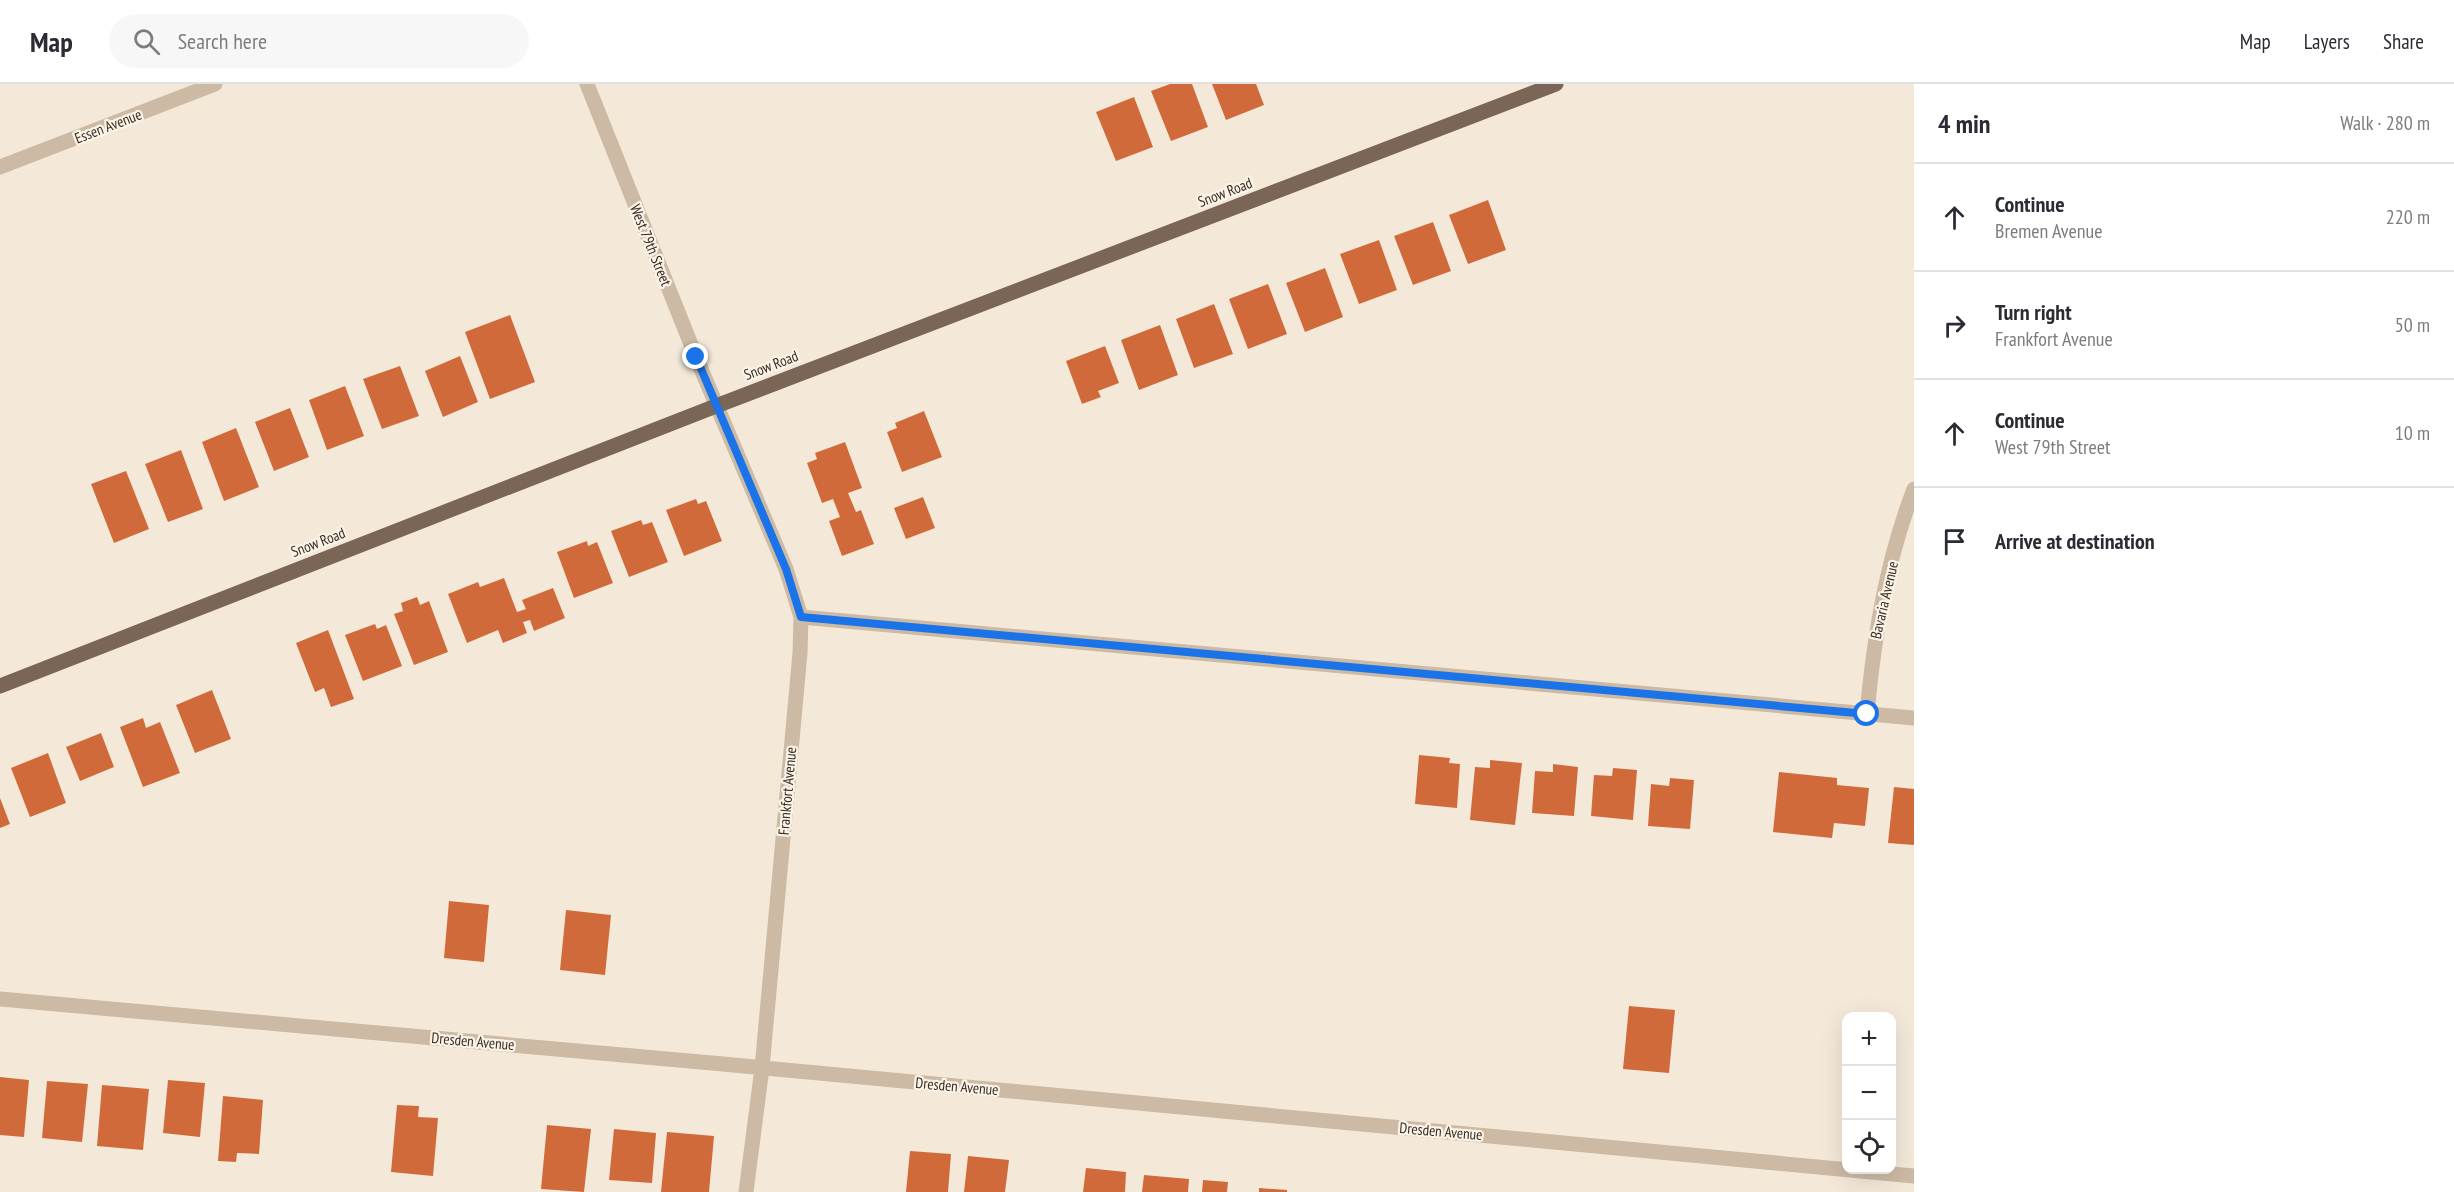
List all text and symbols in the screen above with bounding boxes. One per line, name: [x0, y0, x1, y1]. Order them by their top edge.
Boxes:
search box: [109, 14, 529, 68]
text: Map: [30, 23, 73, 60]
icon: search: [130, 25, 163, 58]
text: Search here: [178, 27, 267, 55]
text: Map: [2240, 28, 2271, 55]
text: Layers: [2304, 28, 2350, 55]
text: Share: [2383, 28, 2424, 55]
street label: Essen Avenue: [72, 105, 144, 147]
text: 4 min: [1938, 107, 1991, 140]
text: Walk · 280 m: [2340, 110, 2430, 136]
street label: Snow Road: [1195, 173, 1255, 211]
text: Continue: [1995, 190, 2065, 218]
street label: West 79th Street: [626, 201, 676, 289]
icon: ahead: [1938, 201, 1971, 234]
text: 220 m: [2386, 204, 2430, 230]
text: Bremen Avenue: [1995, 218, 2103, 244]
text: Turn right: [1995, 298, 2072, 326]
icon: right: [1938, 309, 1971, 342]
text: 50 m: [2395, 312, 2430, 338]
text: Frankfort Avenue: [1995, 326, 2113, 352]
route end: [682, 343, 708, 369]
street label: Snow Road: [741, 346, 801, 384]
text: Continue: [1995, 406, 2065, 434]
icon: ahead: [1938, 417, 1971, 450]
text: 10 m: [2395, 420, 2430, 446]
text: West 79th Street: [1995, 434, 2110, 460]
street label: Snow Road: [288, 523, 348, 561]
icon: arrive: [1938, 525, 1971, 558]
text: Arrive at destination: [1995, 527, 2155, 555]
street label: Bavaria Avenue: [1866, 559, 1902, 641]
route start: [1853, 700, 1879, 726]
street label: Frankfort Avenue: [774, 746, 800, 836]
map controls: [1842, 1012, 1896, 1174]
button: +: [1842, 1012, 1896, 1066]
street label: Dresden Avenue: [431, 1028, 515, 1054]
button: −: [1842, 1066, 1896, 1120]
street label: Dresden Avenue: [915, 1073, 999, 1099]
street label: Dresden Avenue: [1399, 1118, 1483, 1144]
button: locate: [1842, 1120, 1896, 1174]

